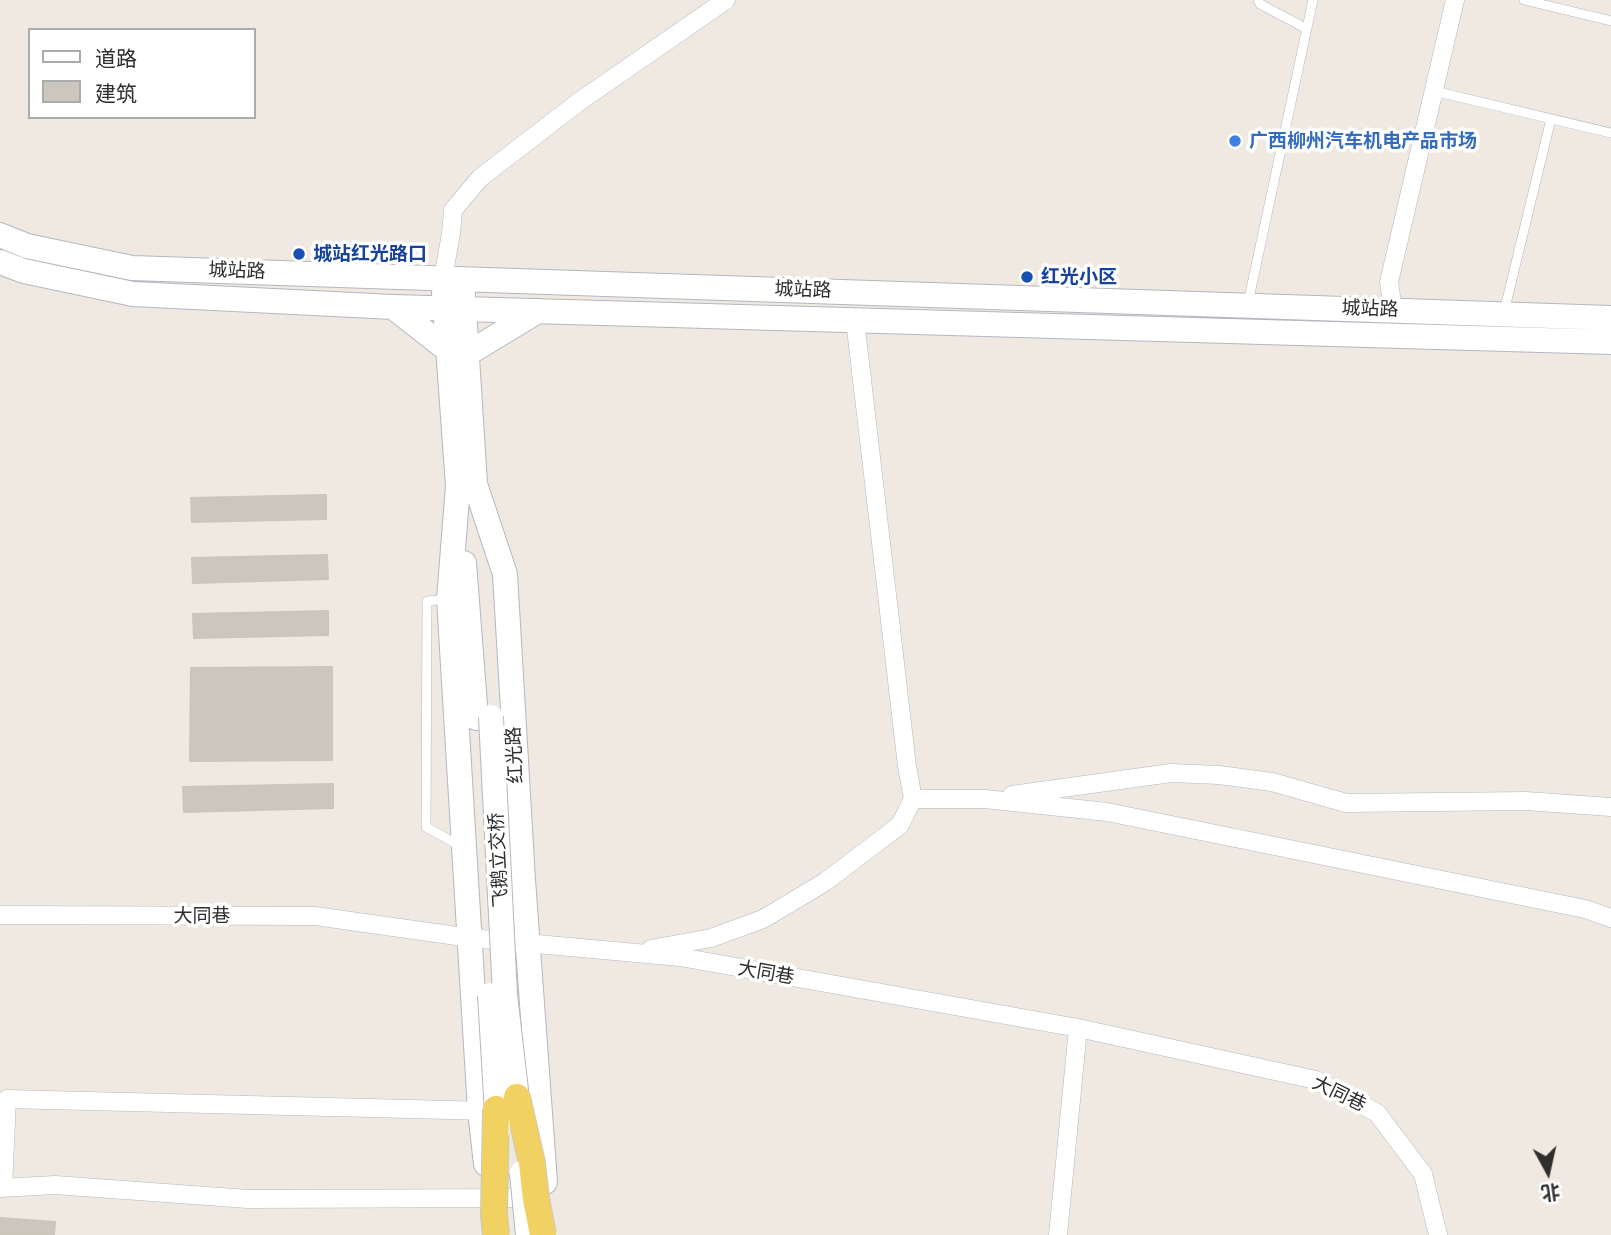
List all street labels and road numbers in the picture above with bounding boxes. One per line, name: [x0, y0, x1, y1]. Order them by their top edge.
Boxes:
street label: 城站路: [208, 259, 266, 283]
street label: 城站路: [774, 278, 832, 302]
street label: 城站路: [1341, 297, 1399, 321]
street label: 红光路: [502, 726, 528, 784]
street label: 飞鹅立交桥: [485, 812, 513, 908]
street label: 大同巷: [174, 905, 230, 927]
street label: 大同巷: [736, 957, 796, 989]
street label: 大同巷: [1308, 1071, 1370, 1117]

